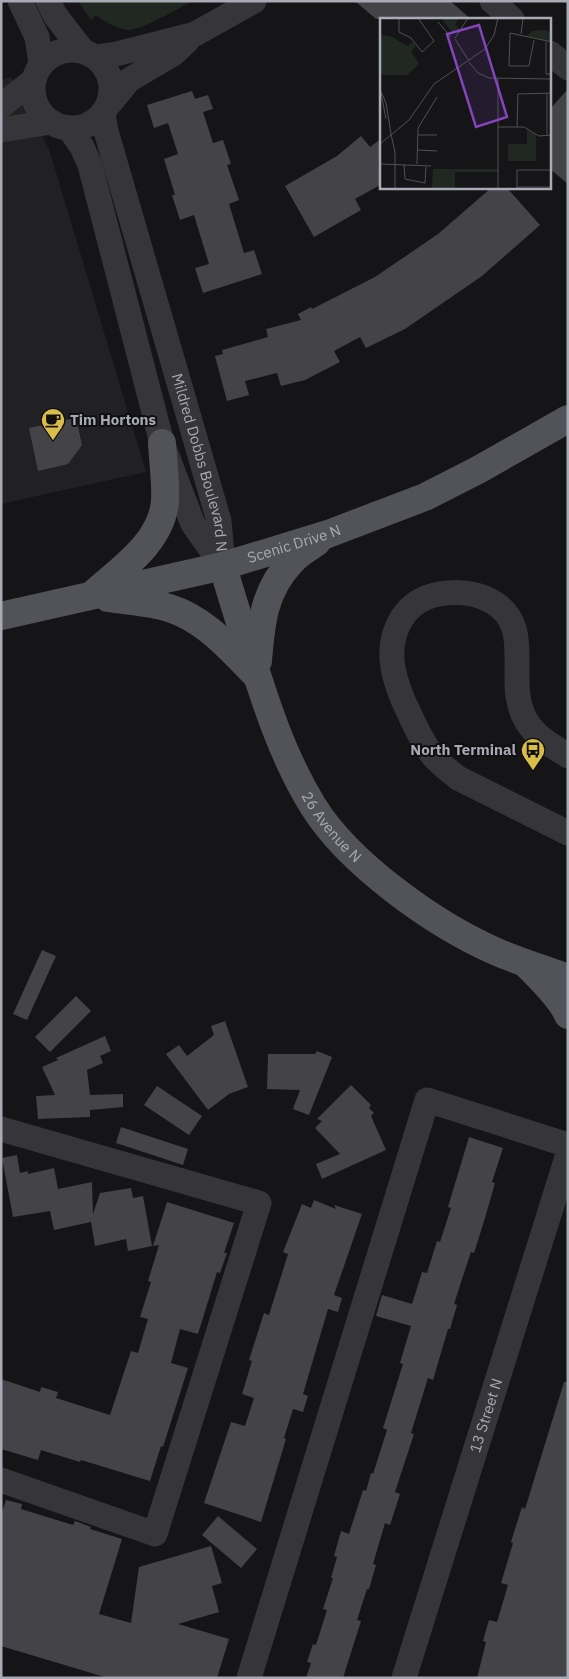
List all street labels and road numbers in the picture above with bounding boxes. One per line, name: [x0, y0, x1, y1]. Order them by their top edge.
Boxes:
street label: Mildred Dobbs Boulevard N: [168, 371, 232, 552]
street label: Scenic Drive N: [245, 520, 343, 567]
street label: 26 Avenue N: [298, 788, 366, 866]
street label: 13 Street N: [465, 1376, 506, 1455]

